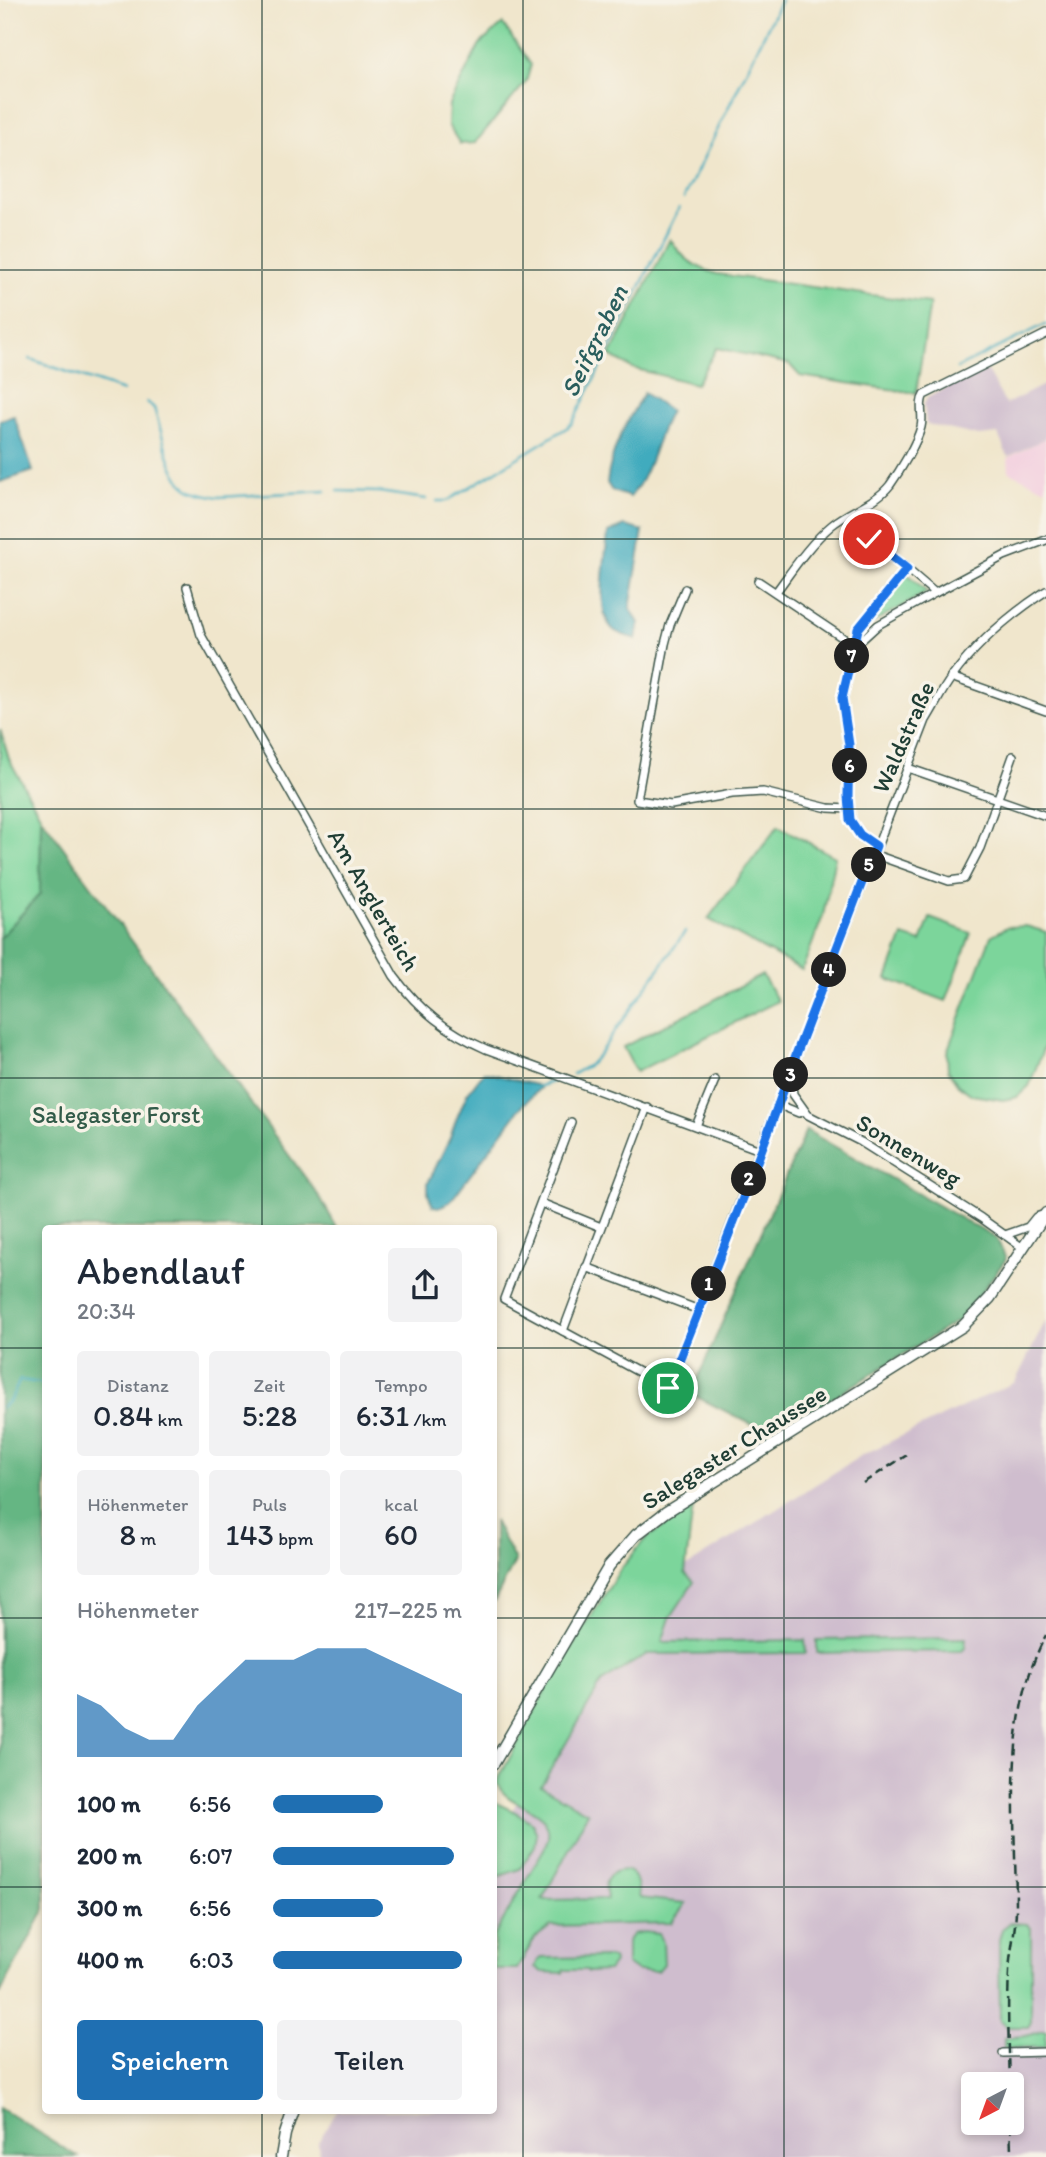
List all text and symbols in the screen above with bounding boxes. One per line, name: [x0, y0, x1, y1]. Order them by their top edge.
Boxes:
water label: Seifgraben: [553, 280, 635, 402]
pin: [839, 509, 899, 569]
icon: check: [850, 520, 888, 558]
pin: 7: [834, 638, 870, 674]
text: 7: [847, 644, 856, 667]
street label: Waldstraße: [866, 677, 940, 797]
pin: 6: [832, 748, 868, 784]
text: 6: [844, 754, 855, 777]
street label: Am Anglerteich: [322, 824, 426, 976]
pin: 5: [852, 848, 886, 882]
text: 5: [864, 853, 873, 876]
pin: 4: [812, 953, 846, 988]
text: 4: [823, 958, 834, 981]
pin: 3: [774, 1058, 808, 1092]
text: 3: [785, 1063, 796, 1086]
park label: Salegaster Forst: [32, 1100, 200, 1129]
street label: Sonnenweg: [851, 1107, 967, 1193]
pin: 2: [732, 1162, 766, 1196]
text: 2: [744, 1167, 754, 1190]
text: Abendlauf: [77, 1248, 245, 1294]
button: share: [388, 1248, 462, 1322]
pin: 1: [692, 1266, 726, 1302]
text: 1: [704, 1272, 713, 1295]
text: 20:34: [77, 1297, 135, 1325]
pin: [638, 1358, 698, 1418]
icon: arrive: [649, 1369, 687, 1407]
text: Distanz: [107, 1374, 169, 1397]
text: Zeit: [254, 1374, 285, 1397]
text: Tempo: [375, 1374, 428, 1397]
street label: Salegaster Chaussee: [636, 1378, 832, 1516]
text: 0.84: [93, 1397, 153, 1434]
text: 5:28: [242, 1397, 297, 1434]
text: 6:31: [356, 1397, 409, 1434]
text: km: [153, 1408, 183, 1431]
text: /km: [409, 1408, 447, 1431]
text: Höhenmeter: [87, 1493, 188, 1516]
text: Puls: [252, 1493, 287, 1516]
text: kcal: [384, 1493, 418, 1516]
text: 8: [119, 1516, 136, 1553]
text: 143: [226, 1516, 274, 1553]
text: 60: [384, 1516, 418, 1553]
text: m: [136, 1527, 156, 1550]
text: bpm: [274, 1527, 313, 1550]
text: Höhenmeter: [77, 1596, 199, 1624]
text: 217–225 m: [354, 1596, 462, 1624]
text: 100 m: [77, 1790, 141, 1818]
text: 6:56: [189, 1790, 231, 1818]
text: 200 m: [77, 1842, 142, 1870]
text: 6:07: [189, 1842, 232, 1870]
text: 300 m: [77, 1894, 142, 1922]
text: 6:56: [189, 1894, 231, 1922]
text: 400 m: [77, 1946, 144, 1974]
text: 6:03: [189, 1946, 234, 1974]
button: Speichern: [77, 2020, 263, 2100]
button: Teilen: [277, 2020, 462, 2100]
north arrow: [961, 2072, 1024, 2135]
map controls: [961, 2072, 1024, 2135]

